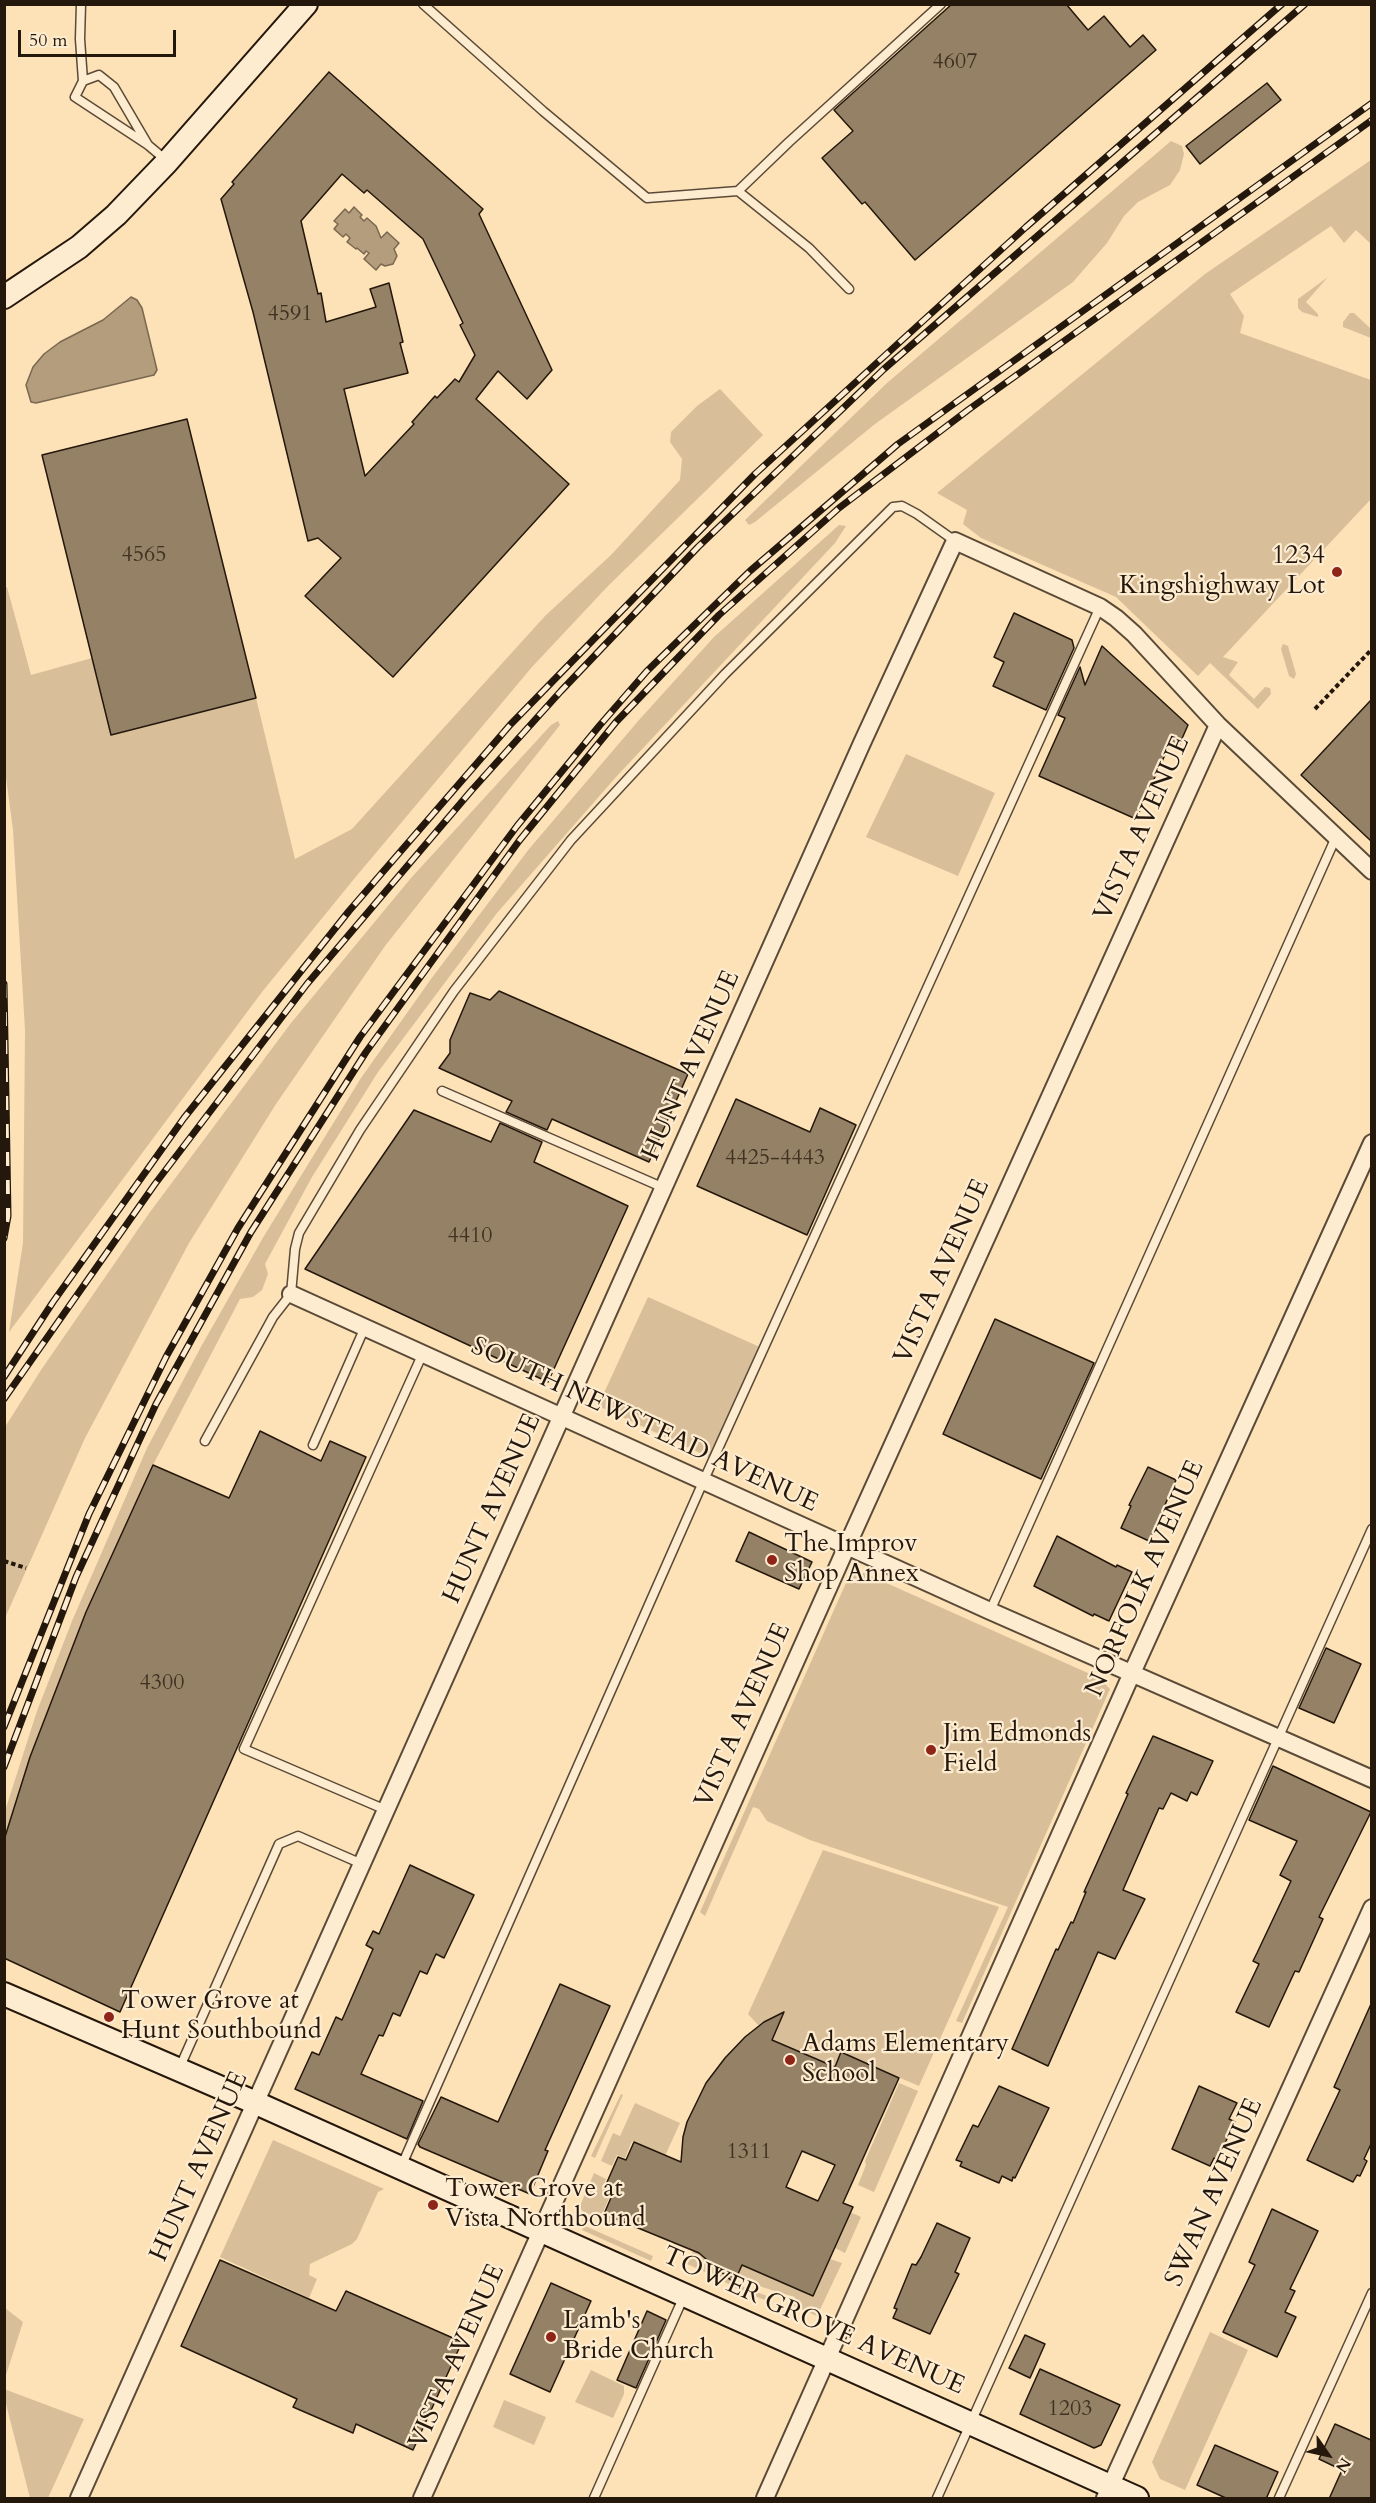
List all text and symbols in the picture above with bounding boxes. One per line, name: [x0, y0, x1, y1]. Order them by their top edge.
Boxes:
scale bar: [21, 18, 178, 56]
text: 50 m: [29, 28, 68, 53]
house number: 4607: [932, 50, 978, 76]
house number: 4591: [267, 302, 313, 328]
place label: 1234 Kingshighway Lot: [1119, 541, 1325, 602]
house number: 4565: [121, 543, 167, 569]
marker: 1234 Kingshighway Lot: [1330, 565, 1344, 579]
street label: VISTA AVENUE: [1088, 732, 1198, 926]
street label: HUNT AVENUE: [636, 966, 748, 1166]
house number: 4425-4443: [725, 1146, 825, 1172]
street label: VISTA AVENUE: [888, 1175, 998, 1369]
house number: 4410: [447, 1224, 493, 1250]
street label: SOUTH NEWSTEAD AVENUE: [466, 1332, 822, 1520]
street label: HUNT AVENUE: [437, 1409, 549, 1609]
street label: NORFOLK AVENUE: [1080, 1456, 1212, 1702]
place label: The Improv Shop Annex: [784, 1529, 919, 1590]
marker: The Improv Shop Annex: [765, 1553, 779, 1567]
street label: VISTA AVENUE: [689, 1619, 799, 1813]
house number: 4300: [139, 1671, 185, 1697]
place label: Jim Edmonds Field: [943, 1719, 1091, 1780]
marker: Jim Edmonds Field: [924, 1743, 938, 1757]
place label: Tower Grove at Hunt Southbound: [121, 1986, 322, 2048]
marker: Tower Grove at Hunt Southbound: [102, 2010, 116, 2024]
place label: Adams Elementary School: [802, 2029, 1009, 2090]
marker: Adams Elementary School: [783, 2053, 797, 2067]
street label: HUNT AVENUE: [144, 2067, 256, 2267]
street label: SWAN AVENUE: [1160, 2094, 1270, 2292]
house number: 1311: [726, 2140, 772, 2166]
place label: Tower Grove at Vista Northbound: [445, 2174, 646, 2236]
marker: Tower Grove at Vista Northbound: [426, 2198, 440, 2212]
street label: TOWER GROVE AVENUE: [657, 2241, 969, 2403]
street label: VISTA AVENUE: [403, 2260, 513, 2454]
place label: Lamb's Bride Church: [563, 2306, 714, 2368]
marker: Lamb's Bride Church: [544, 2330, 558, 2344]
house number: 1203: [1047, 2397, 1093, 2423]
north arrow: [1298, 2425, 1358, 2485]
text: N: [1330, 2453, 1356, 2477]

